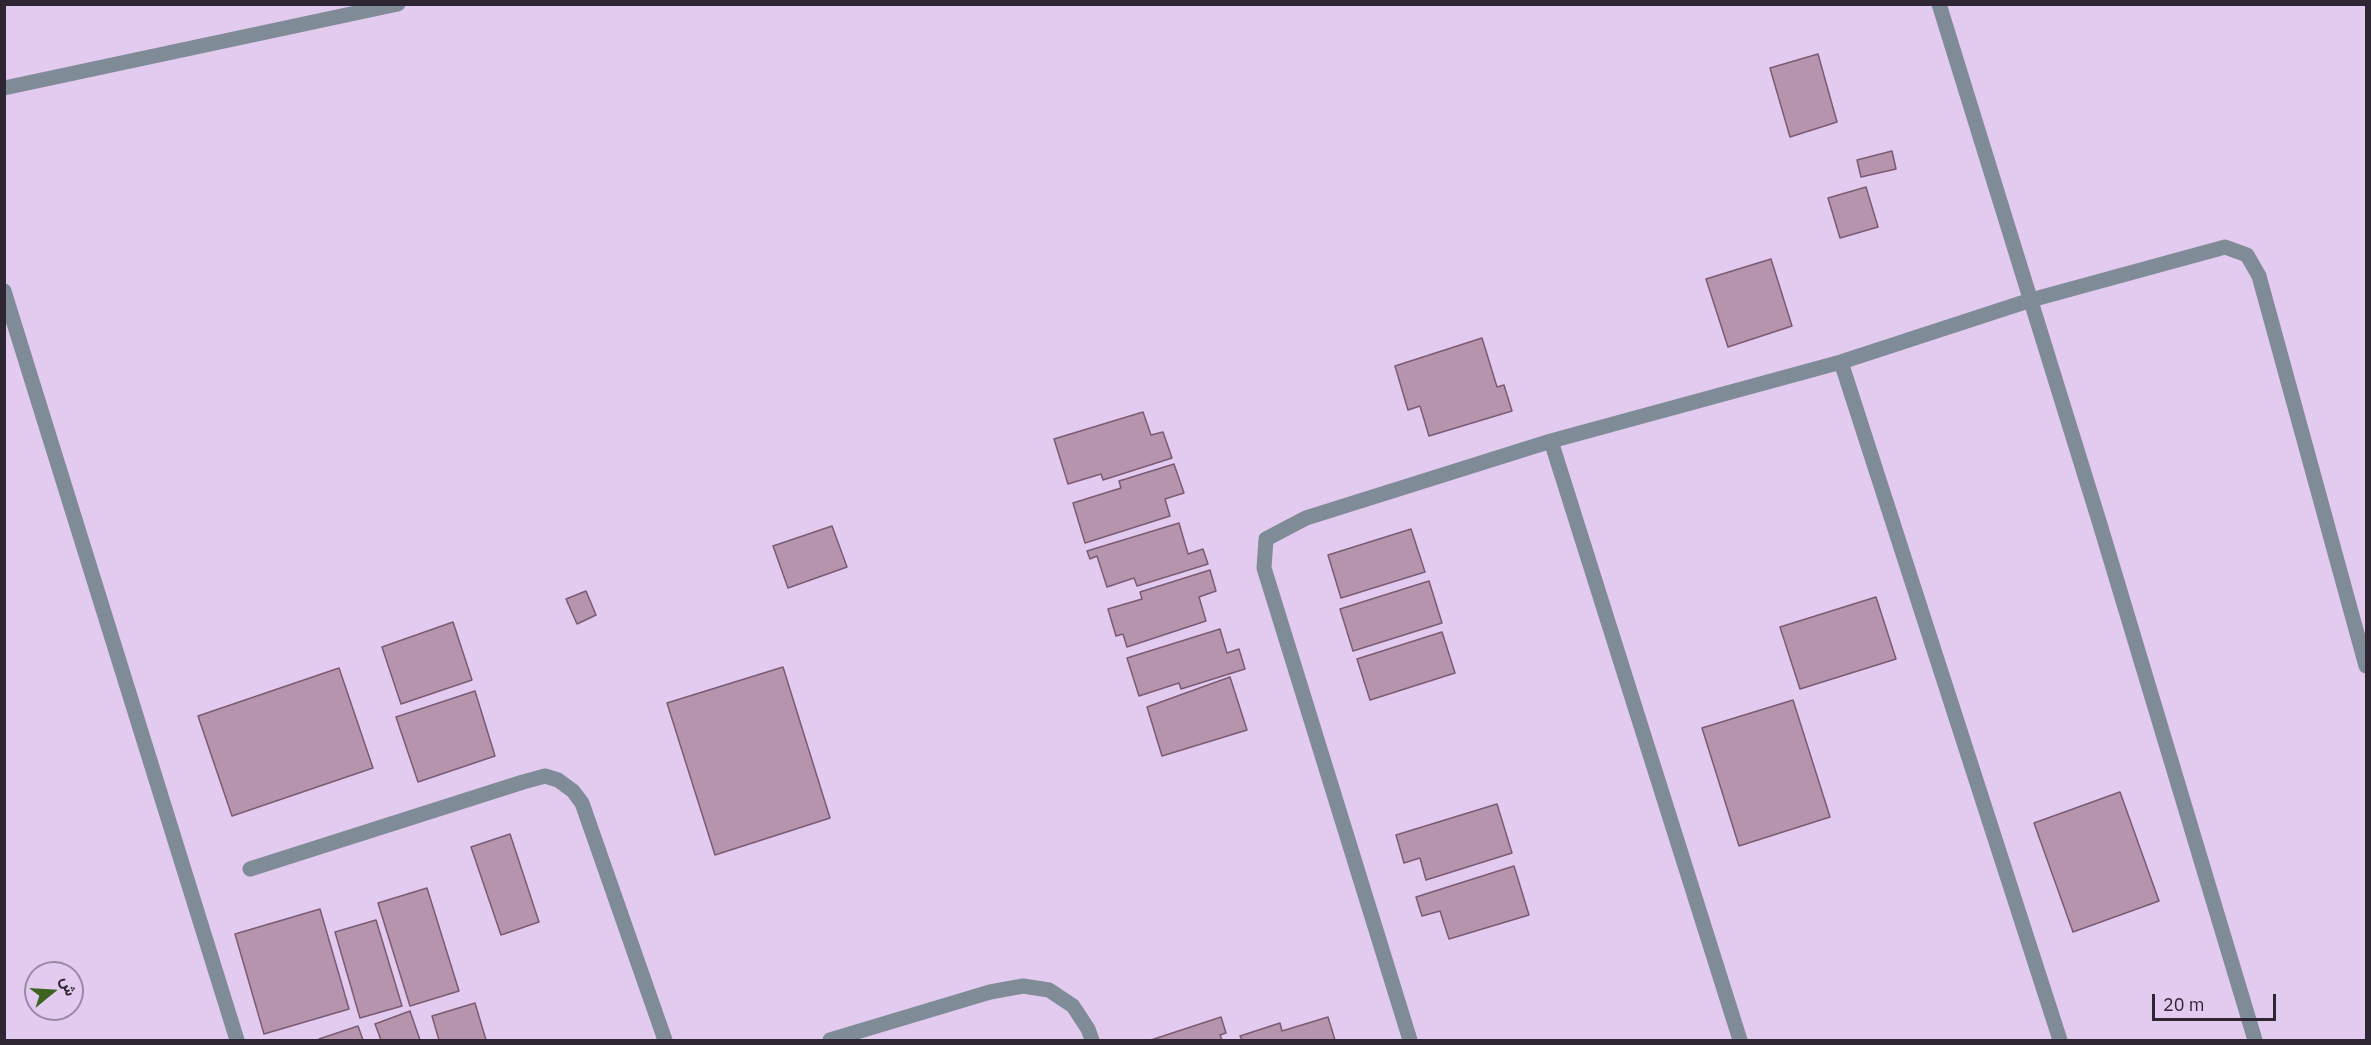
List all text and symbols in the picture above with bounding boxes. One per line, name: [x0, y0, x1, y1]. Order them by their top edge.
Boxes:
north arrow: [24, 961, 84, 1021]
text: ش: [57, 974, 82, 998]
scale bar: [2155, 982, 2280, 1020]
text: 20 m: [2163, 993, 2205, 1016]

